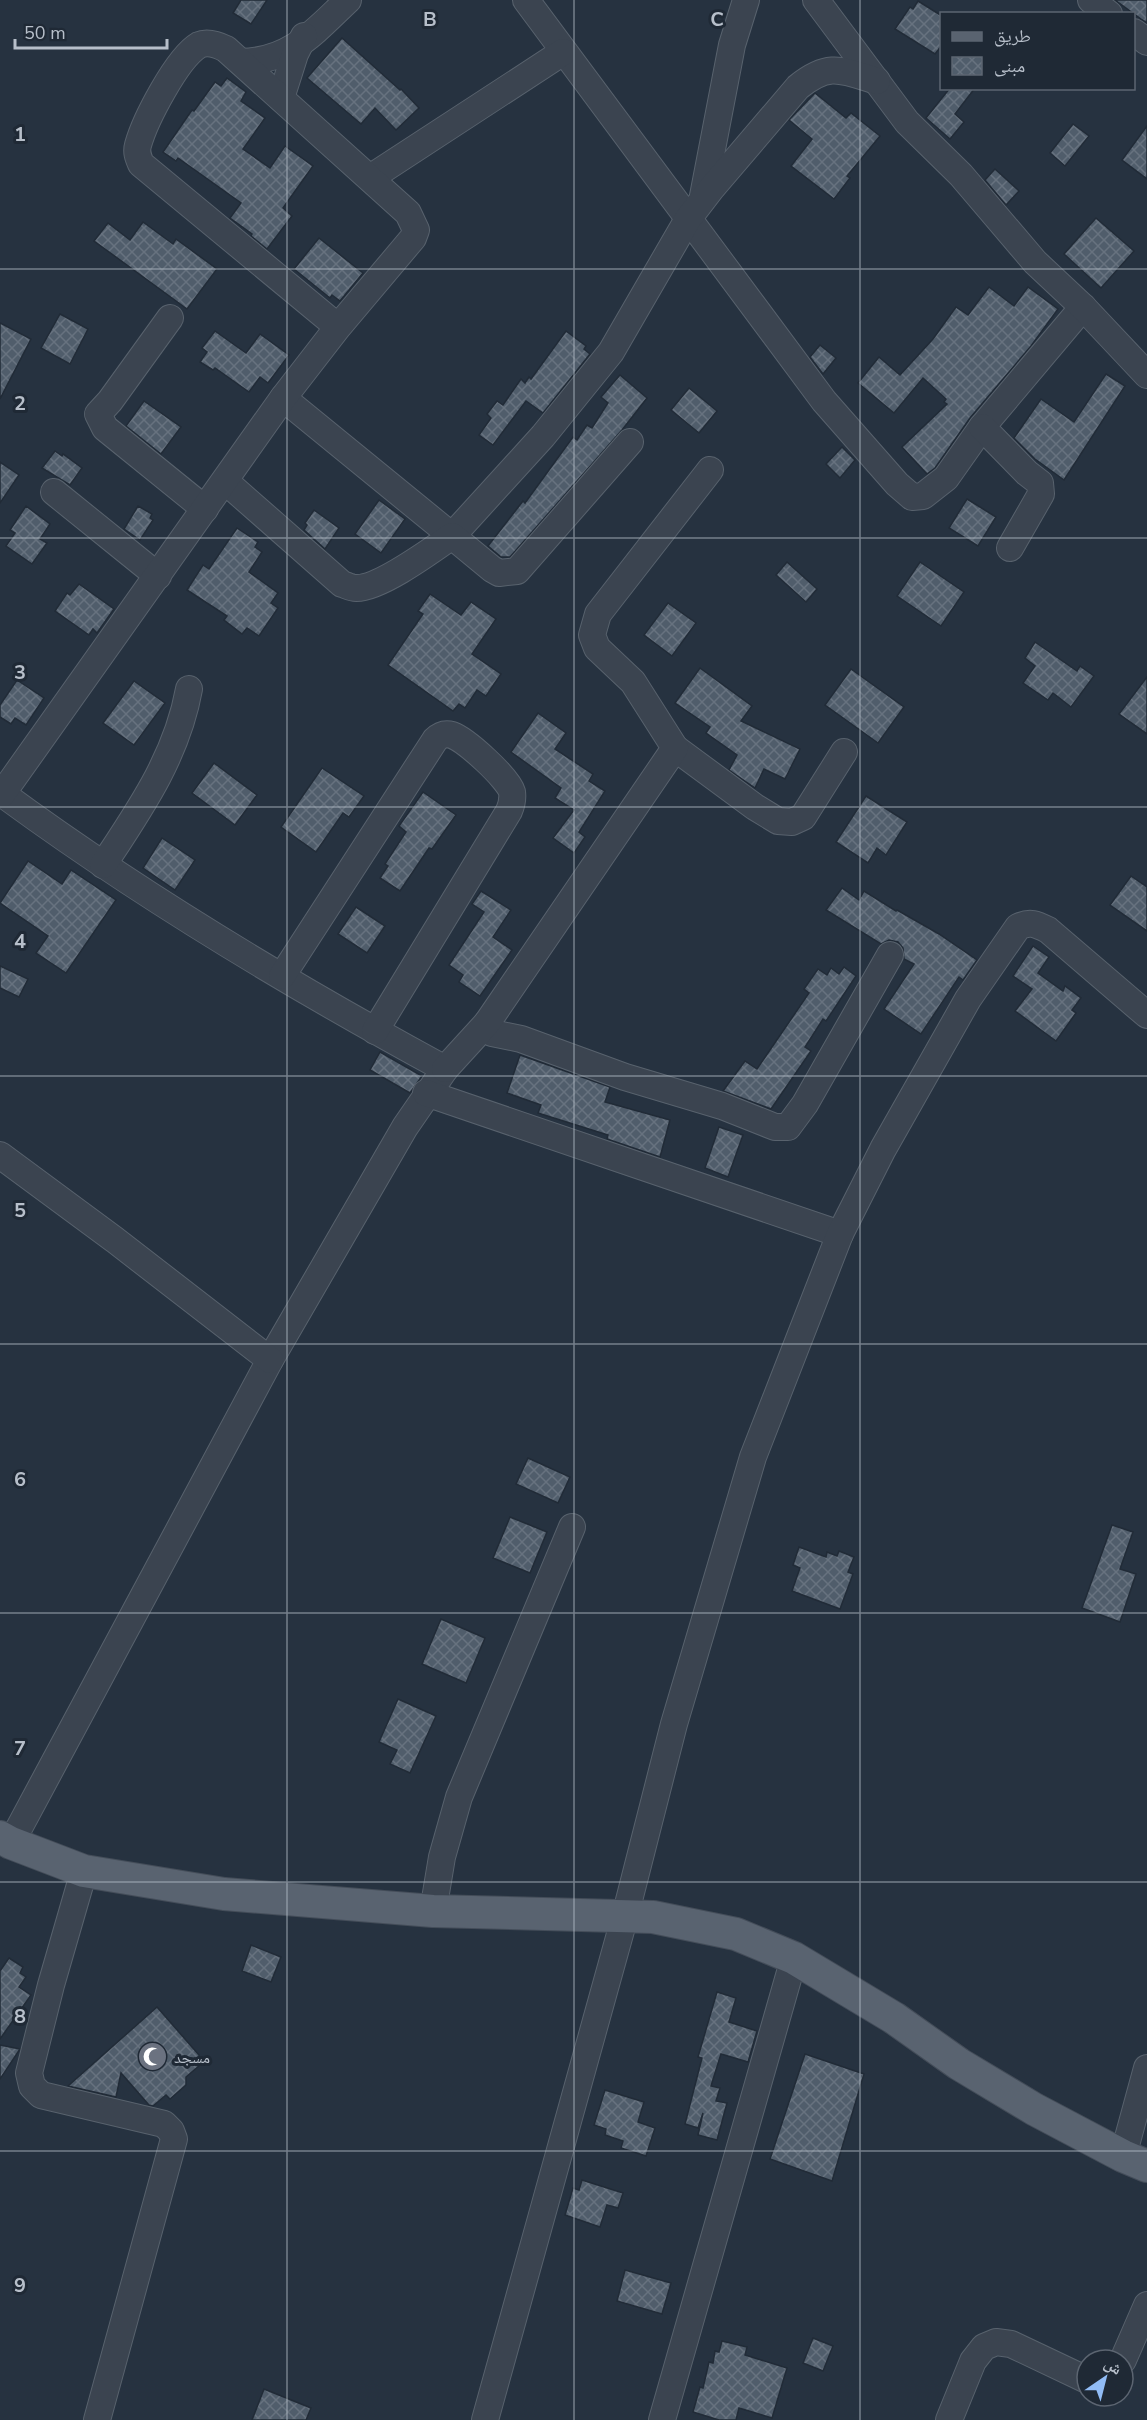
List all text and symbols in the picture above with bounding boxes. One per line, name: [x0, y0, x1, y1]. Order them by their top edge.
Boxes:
text: B: [423, 6, 437, 33]
text: C: [710, 6, 724, 33]
scale bar: [15, 12, 166, 50]
legend: [940, 12, 1135, 90]
text: 50 m: [24, 21, 66, 45]
text: طريق: [994, 24, 1031, 48]
text: مبنى: [994, 54, 1025, 78]
text: 1: [14, 121, 26, 148]
text: 2: [14, 390, 26, 417]
text: 3: [14, 659, 26, 686]
text: 4: [14, 928, 26, 955]
text: 5: [14, 1197, 26, 1224]
text: 6: [14, 1466, 26, 1493]
text: 7: [14, 1735, 26, 1762]
text: 8: [14, 2003, 26, 2030]
mosque icon: مسجد: [137, 2041, 169, 2073]
place label: مسجد: [174, 2047, 210, 2069]
text: 9: [14, 2272, 26, 2299]
north arrow: [1075, 2348, 1135, 2408]
text: ش: [1100, 2353, 1126, 2380]

